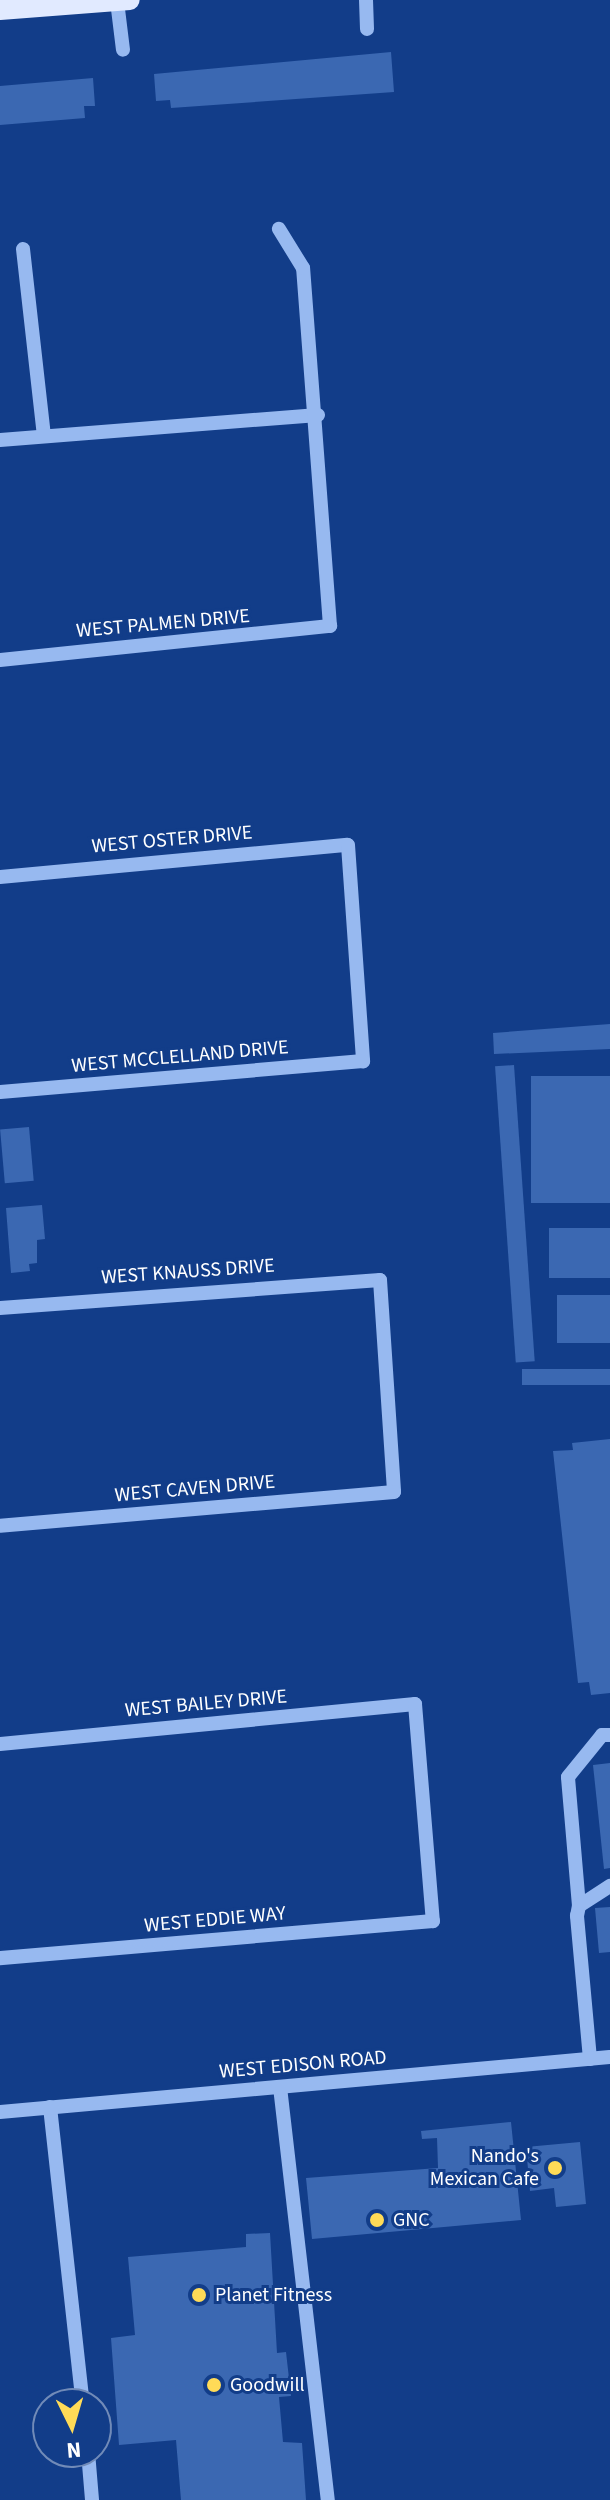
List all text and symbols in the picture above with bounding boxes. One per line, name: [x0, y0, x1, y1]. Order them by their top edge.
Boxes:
street label: WEST PALMEN DRIVE: [75, 604, 251, 644]
street label: WEST OSTER DRIVE: [91, 821, 253, 859]
street label: WEST MCCLELLAND DRIVE: [71, 1036, 289, 1078]
street label: WEST KNAUSS DRIVE: [100, 1254, 276, 1290]
street label: WEST CAVEN DRIVE: [114, 1470, 276, 1508]
street label: WEST BAILEY DRIVE: [124, 1685, 288, 1723]
street label: WEST EDDIE WAY: [143, 1902, 287, 1938]
street label: WEST EDISON ROAD: [218, 2046, 388, 2084]
place label: Nando's Mexican Cafe: [430, 2144, 539, 2191]
marker: Nando's Mexican Cafe: [546, 2159, 564, 2177]
place label: GNC: [393, 2208, 430, 2232]
marker: GNC: [368, 2211, 386, 2229]
place label: Planet Fitness: [215, 2283, 332, 2307]
marker: Planet Fitness: [190, 2286, 208, 2304]
place label: Goodwill: [230, 2373, 305, 2397]
marker: Goodwill: [205, 2376, 223, 2394]
north arrow: [32, 2388, 112, 2468]
text: N: [65, 2433, 83, 2466]

